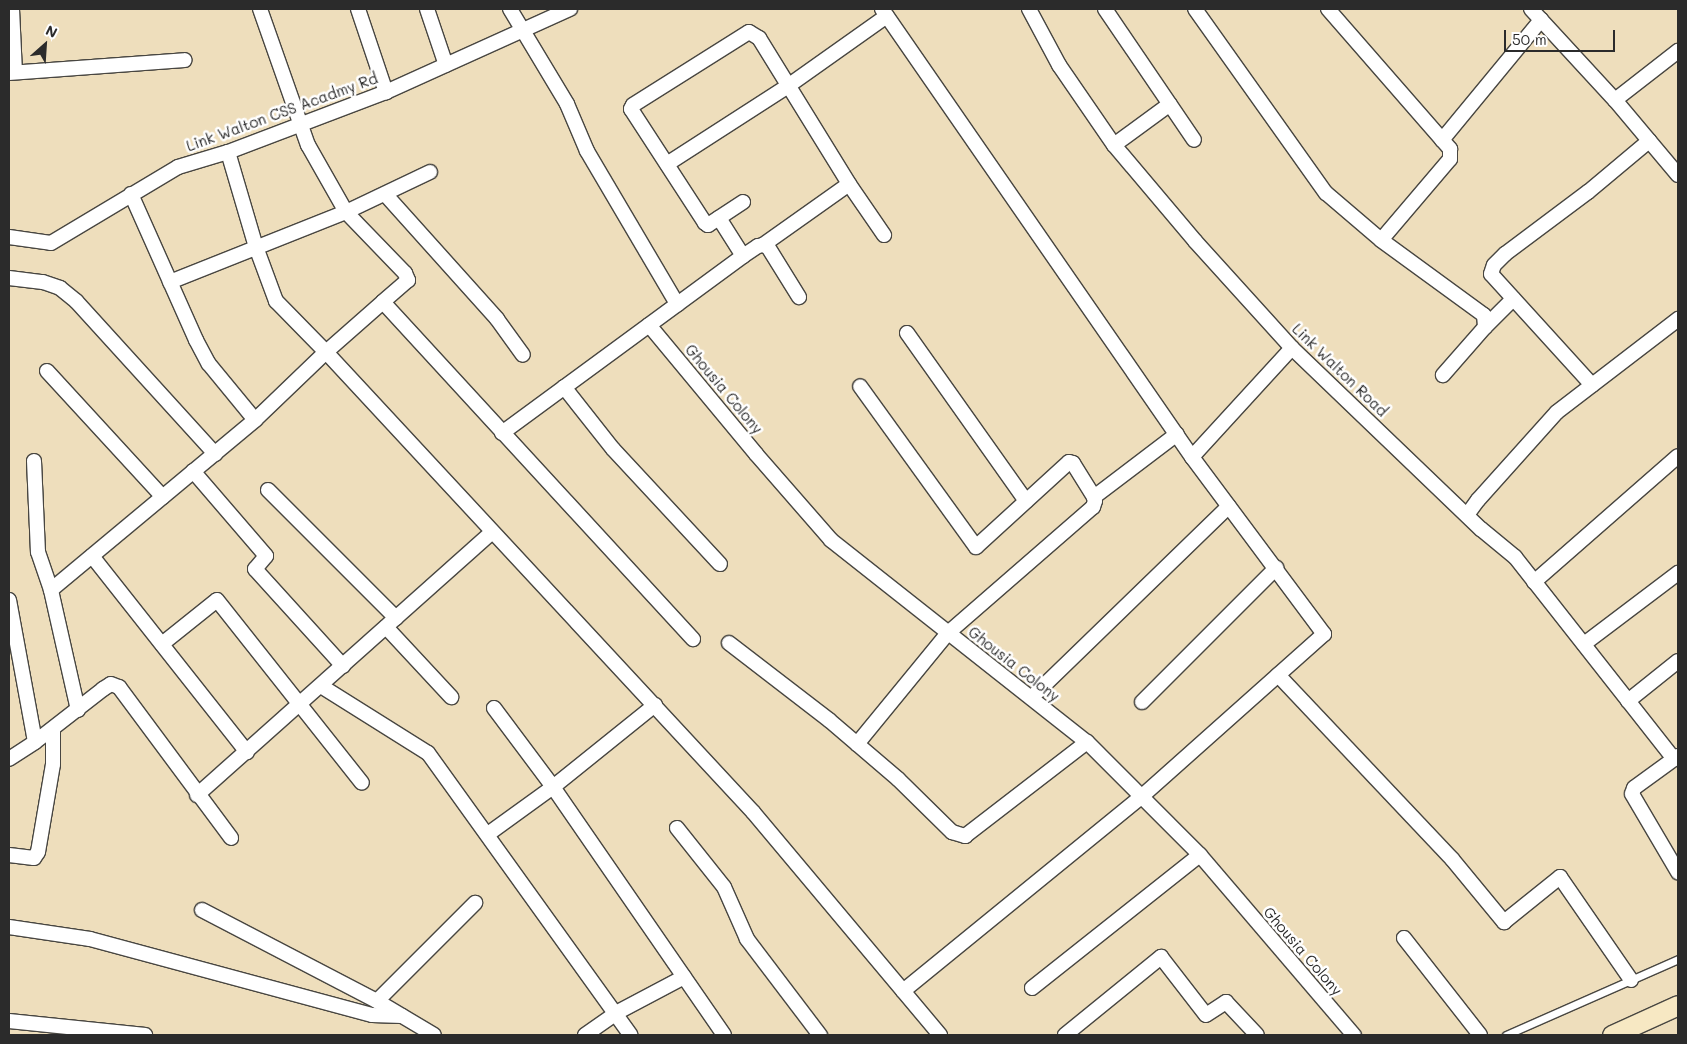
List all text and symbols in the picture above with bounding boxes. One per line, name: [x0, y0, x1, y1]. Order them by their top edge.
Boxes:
north arrow: [20, 20, 70, 70]
text: N: [43, 20, 61, 42]
scale bar: [1507, 20, 1618, 52]
text: 50 m: [1512, 29, 1547, 49]
street label: Link Walton CSS Acadmy Rd: [184, 69, 380, 155]
street label: Link Walton Road: [1288, 320, 1392, 420]
street label: Ghousia Colony: [681, 341, 767, 437]
street label: Ghousia Colony: [965, 623, 1063, 705]
street label: Ghousia Colony: [1260, 903, 1346, 999]

